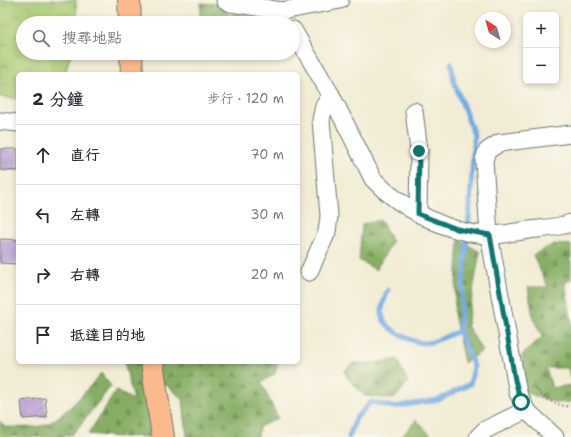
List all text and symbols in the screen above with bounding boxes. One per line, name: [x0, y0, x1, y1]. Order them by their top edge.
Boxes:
north arrow: [475, 12, 511, 48]
map controls: [523, 12, 559, 84]
button: +: [523, 12, 559, 48]
search box: [16, 16, 300, 60]
icon: search: [30, 27, 52, 49]
text: 搜尋地點: [62, 28, 122, 48]
button: −: [523, 48, 559, 84]
text: 2 分鐘: [32, 88, 84, 110]
text: 步行 · 120 m: [207, 90, 284, 107]
route end: [410, 142, 428, 160]
icon: ahead: [32, 144, 54, 166]
text: 直行: [70, 145, 100, 165]
text: 70 m: [250, 146, 284, 163]
icon: left: [32, 204, 54, 226]
text: 左轉: [70, 205, 100, 225]
text: 30 m: [250, 206, 284, 223]
icon: right: [32, 264, 54, 286]
text: 右轉: [70, 265, 100, 285]
text: 20 m: [251, 266, 284, 283]
icon: arrive: [32, 324, 54, 346]
text: 抵達目的地: [70, 325, 145, 345]
route start: [512, 393, 530, 411]

